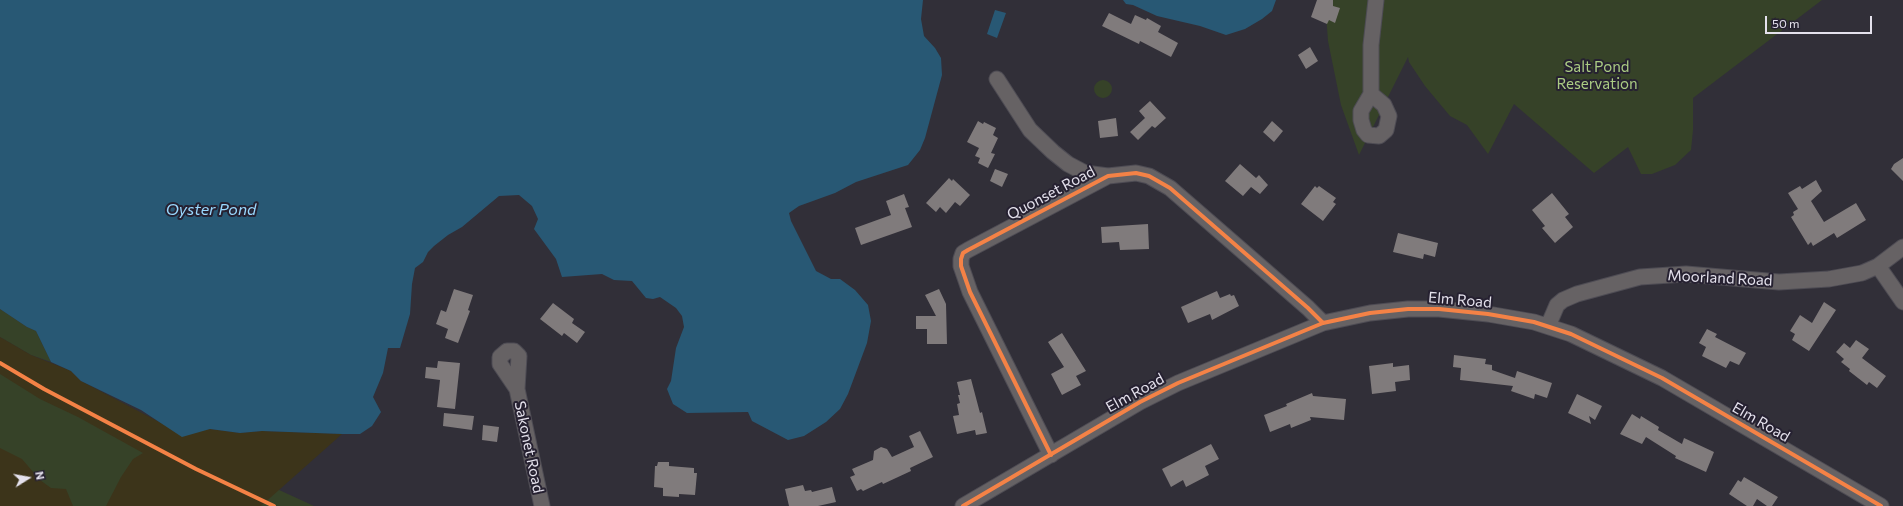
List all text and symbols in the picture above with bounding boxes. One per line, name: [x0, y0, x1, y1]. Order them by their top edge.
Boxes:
scale bar: [1767, 8, 1874, 34]
text: 50 m: [1772, 16, 1800, 30]
park label: Salt Pond Reservation: [1556, 58, 1638, 93]
street label: Quonset Road: [1004, 162, 1098, 224]
water label: Oyster Pond: [166, 200, 256, 220]
street label: Moorland Road: [1667, 266, 1773, 290]
street label: Elm Road: [1427, 288, 1493, 312]
street label: Elm Road: [1103, 370, 1167, 416]
street label: Elm Road: [1729, 398, 1793, 446]
street label: Sakonet Road: [510, 399, 548, 495]
north arrow: [8, 458, 48, 498]
text: N: [33, 470, 47, 481]

